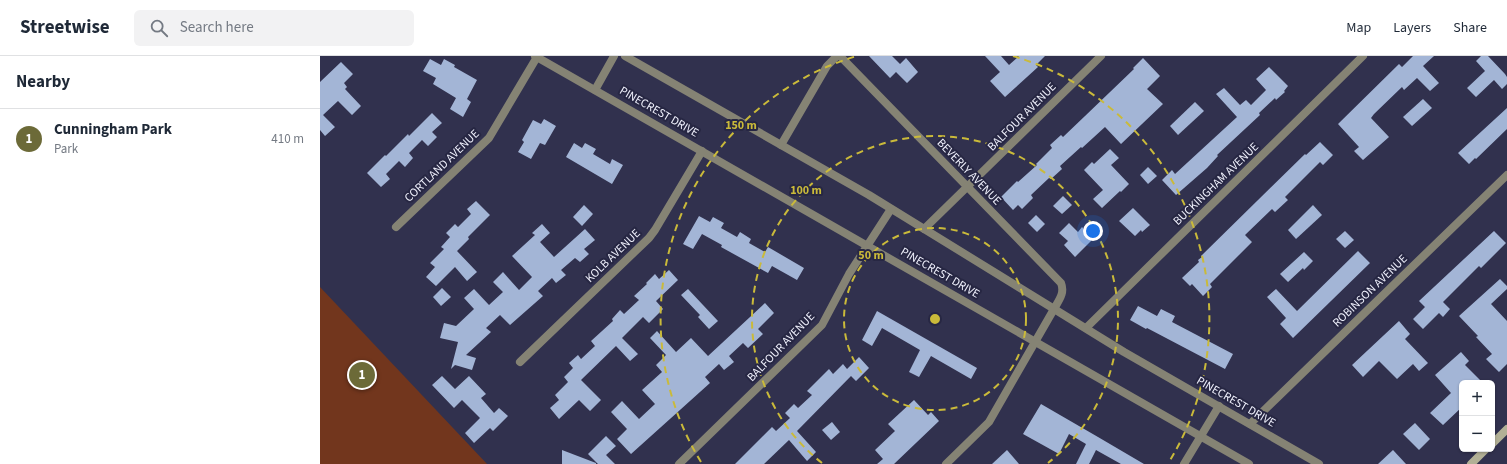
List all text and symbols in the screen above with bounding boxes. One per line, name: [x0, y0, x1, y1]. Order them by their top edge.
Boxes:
search box: [134, 10, 414, 46]
text: Streetwise: [20, 14, 110, 41]
icon: search: [148, 17, 170, 39]
text: Search here: [180, 17, 254, 38]
text: Map: [1346, 18, 1371, 38]
text: Layers: [1393, 18, 1431, 38]
text: Share: [1453, 18, 1487, 38]
text: Nearby: [16, 70, 70, 94]
street label: BALFOUR AVENUE: [984, 79, 1060, 155]
street label: PINECREST DRIVE: [616, 82, 702, 142]
text: 150 m: [725, 117, 757, 134]
text: Cunningham Park: [54, 119, 172, 140]
street label: CORTLAND AVENUE: [401, 126, 483, 206]
text: 1: [26, 130, 32, 148]
text: 410 m: [271, 130, 304, 148]
street label: BEVERLY AVENUE: [933, 135, 1005, 209]
street label: BUCKINGHAM AVENUE: [1169, 139, 1263, 229]
text: Park: [54, 140, 78, 158]
text: 100 m: [790, 182, 822, 199]
your location: [1083, 221, 1103, 241]
street label: KOLB AVENUE: [582, 225, 644, 287]
street label: PINECREST DRIVE: [897, 243, 983, 303]
text: 50 m: [858, 247, 884, 264]
street label: ROBINSON AVENUE: [1329, 251, 1411, 331]
street label: BALFOUR AVENUE: [743, 308, 819, 386]
centre of rings: [928, 312, 942, 326]
pin: 1: [349, 360, 375, 390]
street label: PINECREST DRIVE: [1193, 372, 1279, 432]
map controls: [1459, 380, 1495, 452]
button: +: [1459, 380, 1495, 416]
button: −: [1459, 416, 1495, 452]

